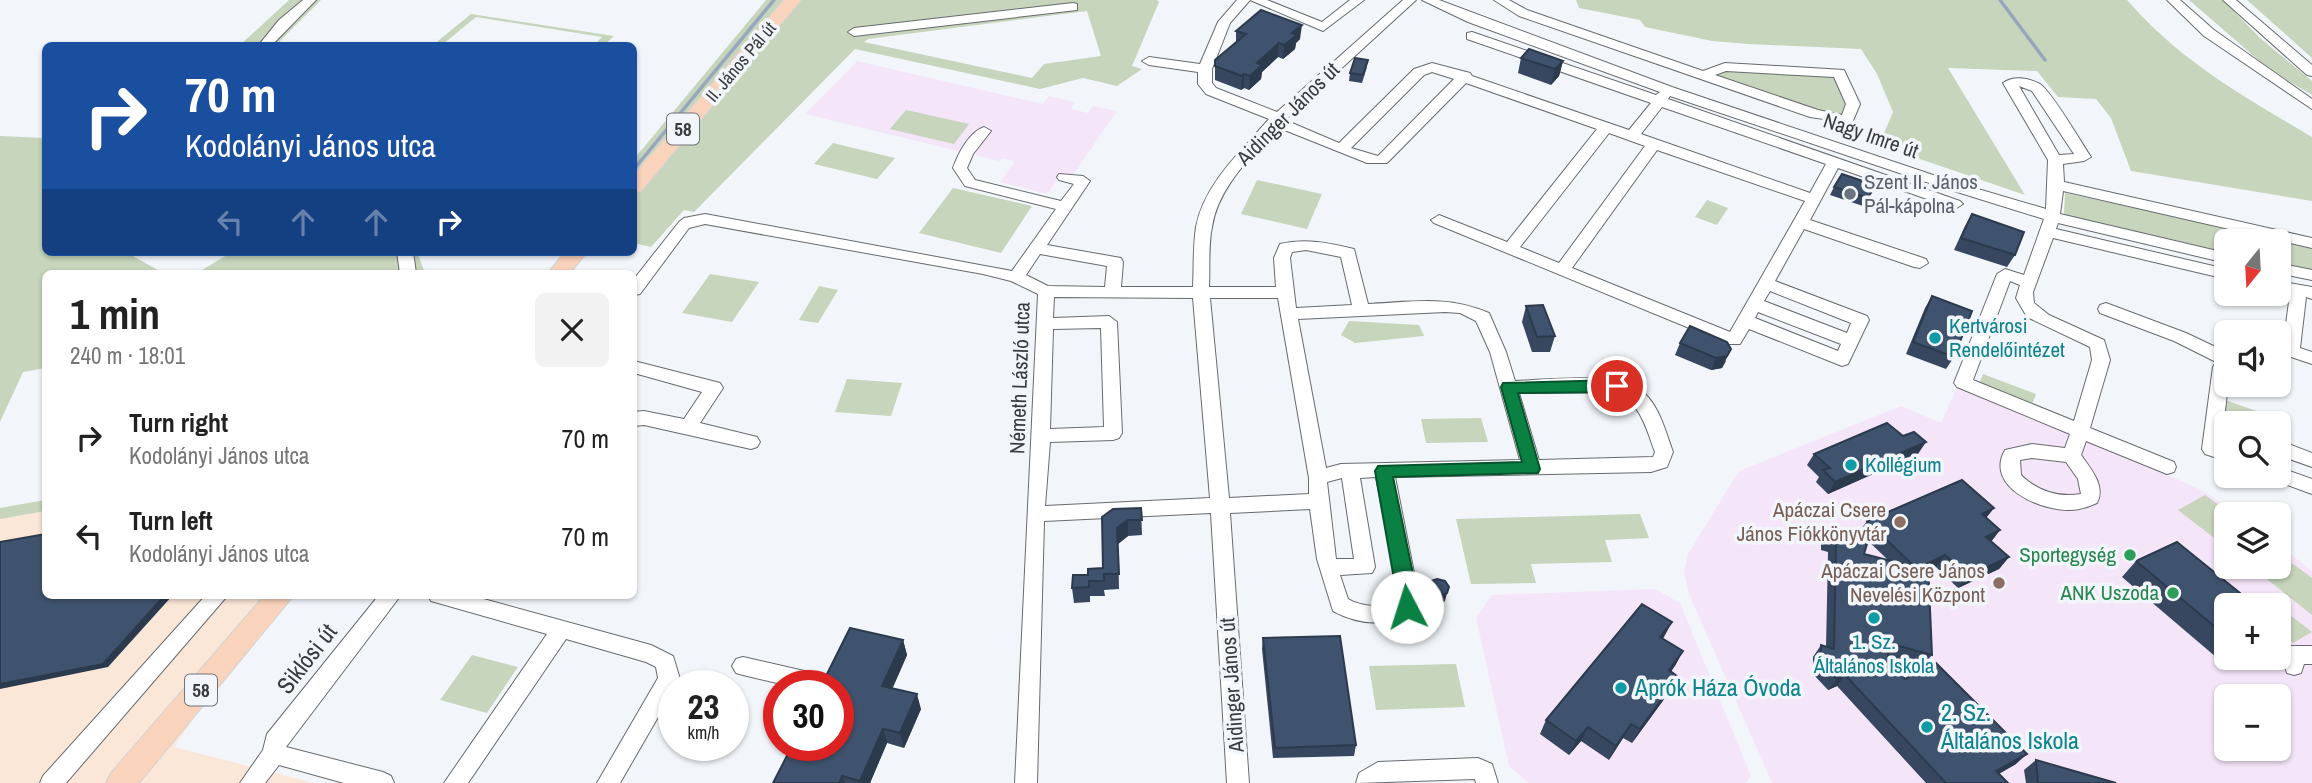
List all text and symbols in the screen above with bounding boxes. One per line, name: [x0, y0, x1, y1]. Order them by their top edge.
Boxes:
street label: II. János Pál út: [700, 16, 782, 107]
street label: Aidinger János út: [1229, 56, 1346, 172]
text: 70 m: [185, 61, 277, 127]
icon: right: [70, 70, 161, 161]
street label: Nagy Imre út: [1820, 106, 1923, 165]
road number: 58: [667, 113, 699, 144]
text: Kodolányi János utca: [185, 124, 436, 167]
place label: Szent II. János Pál-kápolna: [1864, 167, 1978, 220]
marker: Szent II. János Pál-kápolna: [1842, 186, 1858, 202]
icon: left: [211, 203, 249, 241]
icon: ahead: [284, 203, 322, 241]
icon: ahead: [357, 203, 395, 241]
icon: right: [430, 203, 468, 241]
north arrow: [2214, 229, 2291, 306]
map controls: [2214, 229, 2291, 761]
text: 1 min: [70, 286, 160, 342]
button: close: [535, 293, 609, 367]
street label: Németh László utca: [1002, 301, 1037, 455]
place label: Kertvárosi Rendelőintézet: [1949, 311, 2065, 364]
button: sound: [2214, 320, 2291, 397]
marker: Kertvárosi Rendelőintézet: [1927, 330, 1943, 346]
text: 240 m · 18:01: [70, 340, 185, 371]
pin: [1587, 356, 1647, 416]
icon: arrive: [1598, 367, 1636, 405]
text: Turn right: [129, 405, 228, 440]
button: search: [2214, 411, 2291, 488]
icon: right: [70, 419, 108, 457]
text: 70 m: [562, 421, 609, 456]
text: Kodolányi János utca: [129, 440, 309, 471]
place label: Kollégium: [1865, 450, 1942, 479]
marker: Kollégium: [1843, 457, 1859, 473]
place label: Apáczai Csere János Fiókkönyvtár: [1737, 495, 1886, 548]
button: layers: [2214, 502, 2291, 579]
text: Turn left: [129, 503, 213, 538]
marker: Apáczai Csere János Fiókkönyvtár: [1892, 514, 1908, 530]
icon: left: [70, 517, 108, 555]
text: 70 m: [562, 519, 609, 554]
text: Kodolányi János utca: [129, 538, 309, 569]
place label: Sportegység: [2019, 540, 2116, 569]
marker: Sportegység: [2122, 547, 2138, 563]
place label: Apáczai Csere János Nevelési Központ: [1820, 556, 1985, 609]
position arrow: [1370, 570, 1444, 644]
marker: Apáczai Csere János Nevelési Központ: [1991, 575, 2007, 591]
place label: ANK Uszoda: [2059, 578, 2159, 607]
marker: ANK Uszoda: [2165, 585, 2181, 601]
button: +: [2214, 593, 2291, 670]
marker: 1. Sz. Általános Iskola: [1866, 610, 1882, 626]
street label: Siklósi út: [269, 616, 344, 700]
street label: Aidinger János út: [1212, 616, 1251, 754]
place label: 1. Sz. Általános Iskola: [1813, 627, 1935, 680]
speed limit sign: 30: [763, 670, 854, 761]
place label: Aprók Háza Óvoda: [1634, 671, 1801, 703]
road number: 58: [185, 674, 217, 706]
marker: Aprók Háza Óvoda: [1613, 680, 1629, 696]
text: 23: [688, 683, 719, 730]
button: −: [2214, 684, 2291, 761]
place label: 2. Sz. Általános Iskola: [1940, 696, 2079, 756]
marker: 2. Sz. Általános Iskola: [1919, 719, 1935, 735]
text: km/h: [688, 720, 720, 745]

